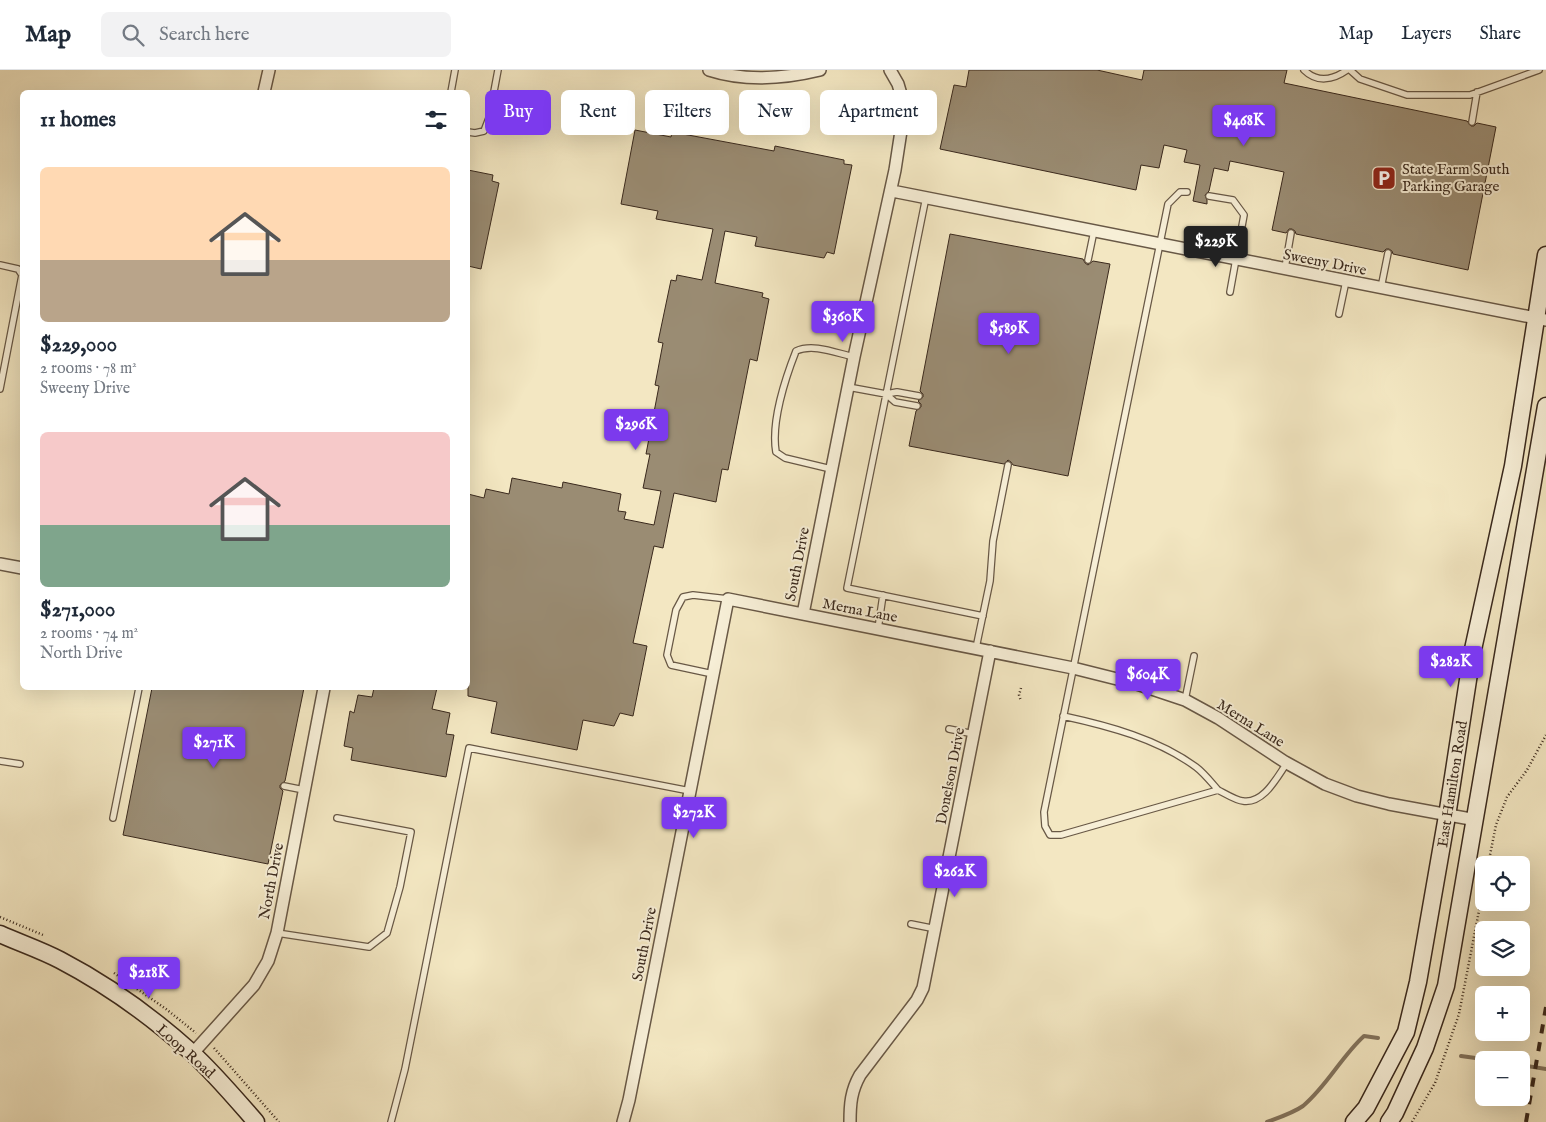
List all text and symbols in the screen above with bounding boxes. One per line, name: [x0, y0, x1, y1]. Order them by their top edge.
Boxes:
search box: [101, 12, 451, 57]
text: Map: [25, 19, 71, 50]
icon: search: [119, 21, 147, 49]
text: Search here: [159, 23, 250, 47]
text: Map: [1339, 23, 1373, 46]
text: Layers: [1401, 23, 1452, 46]
text: Share: [1480, 23, 1521, 46]
chip: Buy: [485, 90, 551, 135]
chip: Rent: [561, 90, 635, 135]
chip: Filters: [645, 90, 729, 135]
chip: New: [739, 90, 810, 135]
chip: Apartment: [820, 90, 937, 135]
pin: $468K: [1209, 104, 1279, 147]
icon: filters: [422, 106, 450, 134]
text: 11 homes: [40, 107, 116, 134]
text: $468K: [1223, 111, 1265, 131]
place label: State Farm South Parking Garage: [1402, 160, 1509, 196]
parking icon: State Farm South Parking Garage: [1371, 165, 1397, 191]
icon: home: [200, 199, 290, 289]
pin: $229K: [1181, 226, 1251, 268]
text: $229K: [1195, 232, 1237, 252]
street label: Sweeny Drive: [1282, 245, 1368, 280]
pin: $360K: [808, 300, 878, 343]
text: $360K: [822, 307, 864, 327]
pin: $589K: [974, 312, 1044, 355]
text: $589K: [989, 319, 1029, 339]
text: $229,000: [40, 332, 117, 359]
text: 2 rooms · 78 m²: [40, 359, 137, 379]
text: Sweeny Drive: [40, 379, 130, 399]
pin: $296K: [601, 408, 671, 451]
text: $296K: [615, 415, 657, 435]
icon: home: [200, 464, 290, 554]
street label: South Drive: [781, 525, 814, 603]
street label: Merna Lane: [821, 594, 899, 627]
text: $271,000: [40, 597, 115, 624]
text: 2 rooms · 74 m²: [40, 624, 138, 644]
text: North Drive: [40, 644, 123, 664]
pin: $282K: [1416, 646, 1486, 688]
text: $282K: [1430, 652, 1472, 672]
pin: $604K: [1113, 658, 1183, 701]
text: $604K: [1127, 665, 1169, 685]
street label: Merna Lane: [1213, 695, 1288, 752]
street label: East Hamilton Road: [1433, 718, 1472, 849]
pin: $271K: [179, 726, 249, 769]
street label: Donelson Drive: [932, 726, 969, 826]
text: $271K: [193, 733, 235, 753]
pin: $272K: [659, 796, 729, 839]
text: $272K: [673, 803, 715, 823]
street label: North Drive: [255, 841, 288, 921]
pin: $262K: [920, 856, 990, 898]
map controls: [1475, 856, 1530, 1106]
button: locate: [1475, 856, 1530, 911]
text: $262K: [934, 862, 976, 882]
street label: South Drive: [628, 905, 661, 983]
button: layers: [1475, 921, 1530, 976]
pin: $218K: [114, 956, 184, 999]
text: $218K: [129, 963, 169, 983]
button: +: [1475, 986, 1530, 1041]
street label: Loop Road: [152, 1020, 220, 1083]
button: −: [1475, 1051, 1530, 1106]

